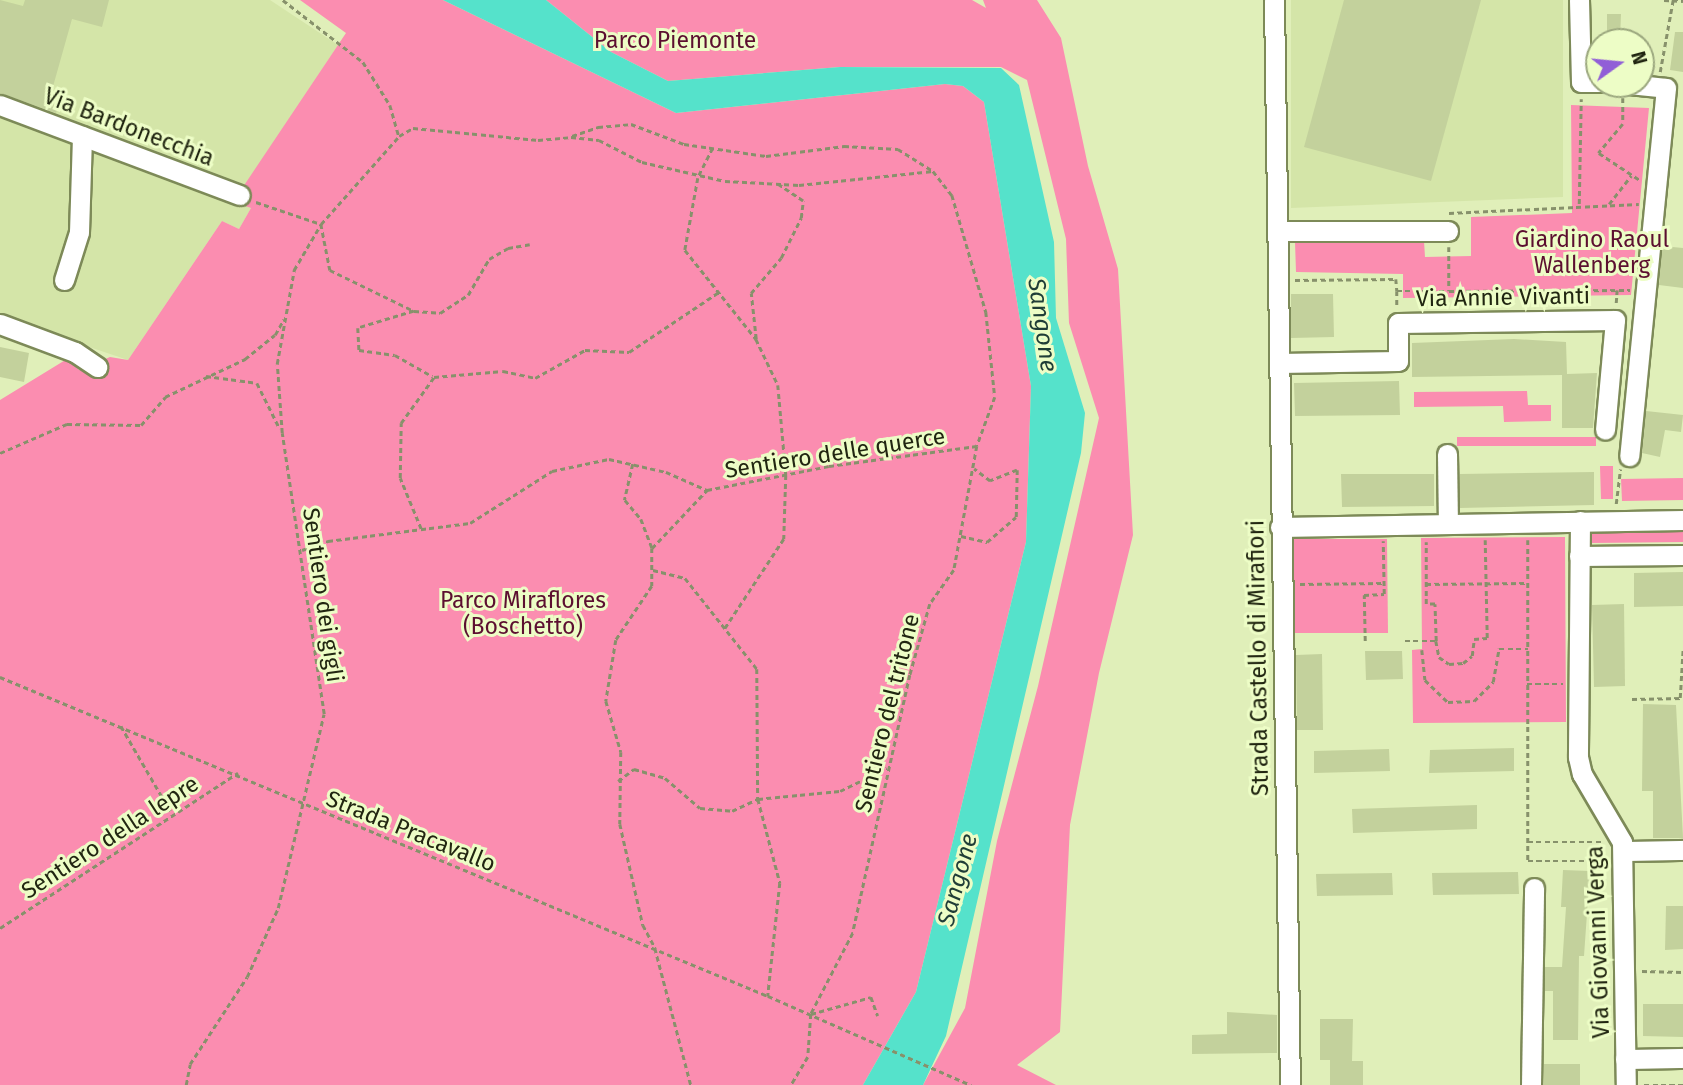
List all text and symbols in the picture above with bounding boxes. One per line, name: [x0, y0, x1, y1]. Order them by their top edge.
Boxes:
park label: Parco Piemonte: [594, 26, 756, 54]
north arrow: [1585, 28, 1655, 98]
text: N: [1626, 49, 1652, 67]
street label: Via Bardonecchia: [40, 82, 218, 172]
park label: Giardino Raoul Wallenberg: [1515, 225, 1669, 279]
water label: Sangone: [1021, 276, 1063, 374]
street label: Via Annie Vivanti: [1416, 282, 1590, 312]
street label: Sentiero delle querce: [723, 422, 947, 484]
street label: Sentiero dei gigli: [297, 506, 349, 684]
street label: Strada Castello di Mirafiori: [1242, 520, 1274, 796]
park label: Parco Miraflores (Boschetto): [440, 586, 606, 640]
street label: Sentiero del tritone: [849, 611, 925, 815]
street label: Sentiero della lepre: [16, 769, 204, 905]
street label: Strada Pracavallo: [322, 784, 500, 878]
water label: Sangone: [932, 831, 984, 929]
street label: Via Giovanni Verga: [1581, 845, 1615, 1039]

